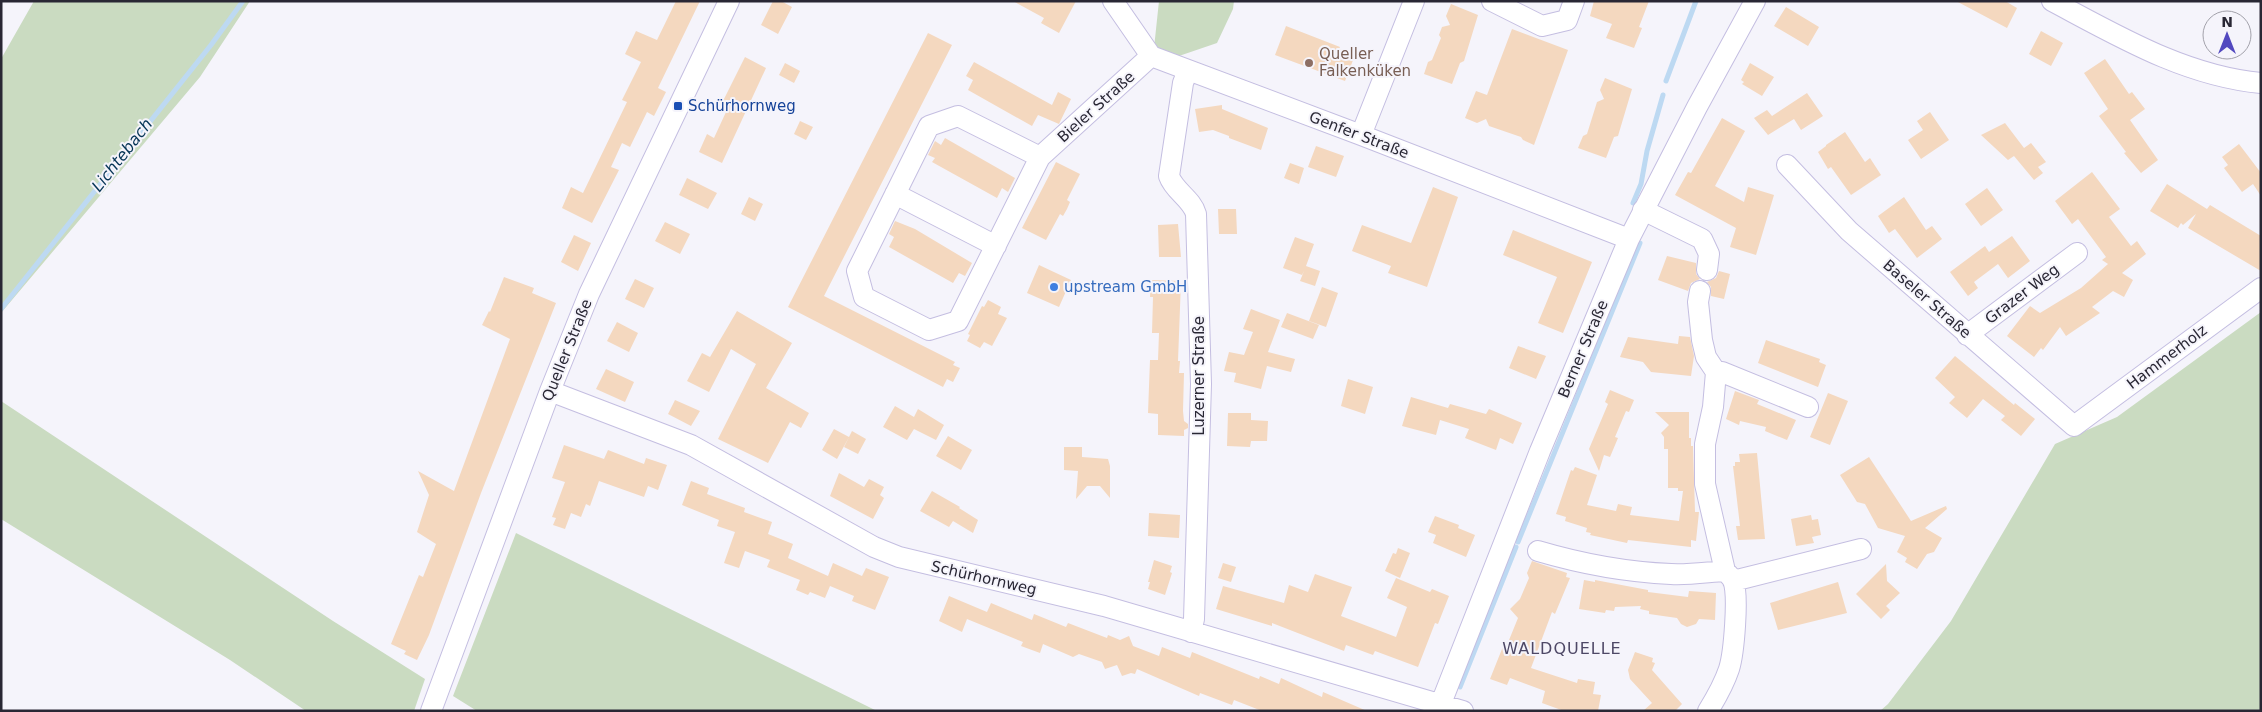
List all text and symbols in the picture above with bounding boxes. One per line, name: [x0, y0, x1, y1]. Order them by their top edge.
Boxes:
north arrow: [2202, 10, 2252, 60]
text: N: [2221, 14, 2233, 30]
place label: Queller Falkenküken: [1319, 45, 1411, 80]
marker: Queller Falkenküken: [1303, 57, 1315, 69]
street label: Bieler Straße: [1054, 68, 1138, 146]
place label: Schürhornweg: [688, 97, 796, 115]
marker: Schürhornweg: [672, 100, 684, 112]
street label: Genfer Straße: [1307, 108, 1411, 162]
water label: Lichtebach: [88, 115, 156, 195]
street label: Baseler Straße: [1879, 256, 1975, 342]
street label: Grazer Weg: [1982, 260, 2062, 328]
place label: upstream GmbH: [1064, 278, 1187, 296]
marker: upstream GmbH: [1048, 281, 1060, 293]
street label: Queller Straße: [538, 296, 596, 404]
street label: Berner Straße: [1554, 297, 1612, 401]
street label: Luzerner Straße: [1190, 316, 1208, 436]
street label: Hammerholz: [2123, 321, 2211, 393]
street label: Schürhornweg: [929, 557, 1039, 599]
district label: WALDQUELLE: [1502, 639, 1622, 658]

